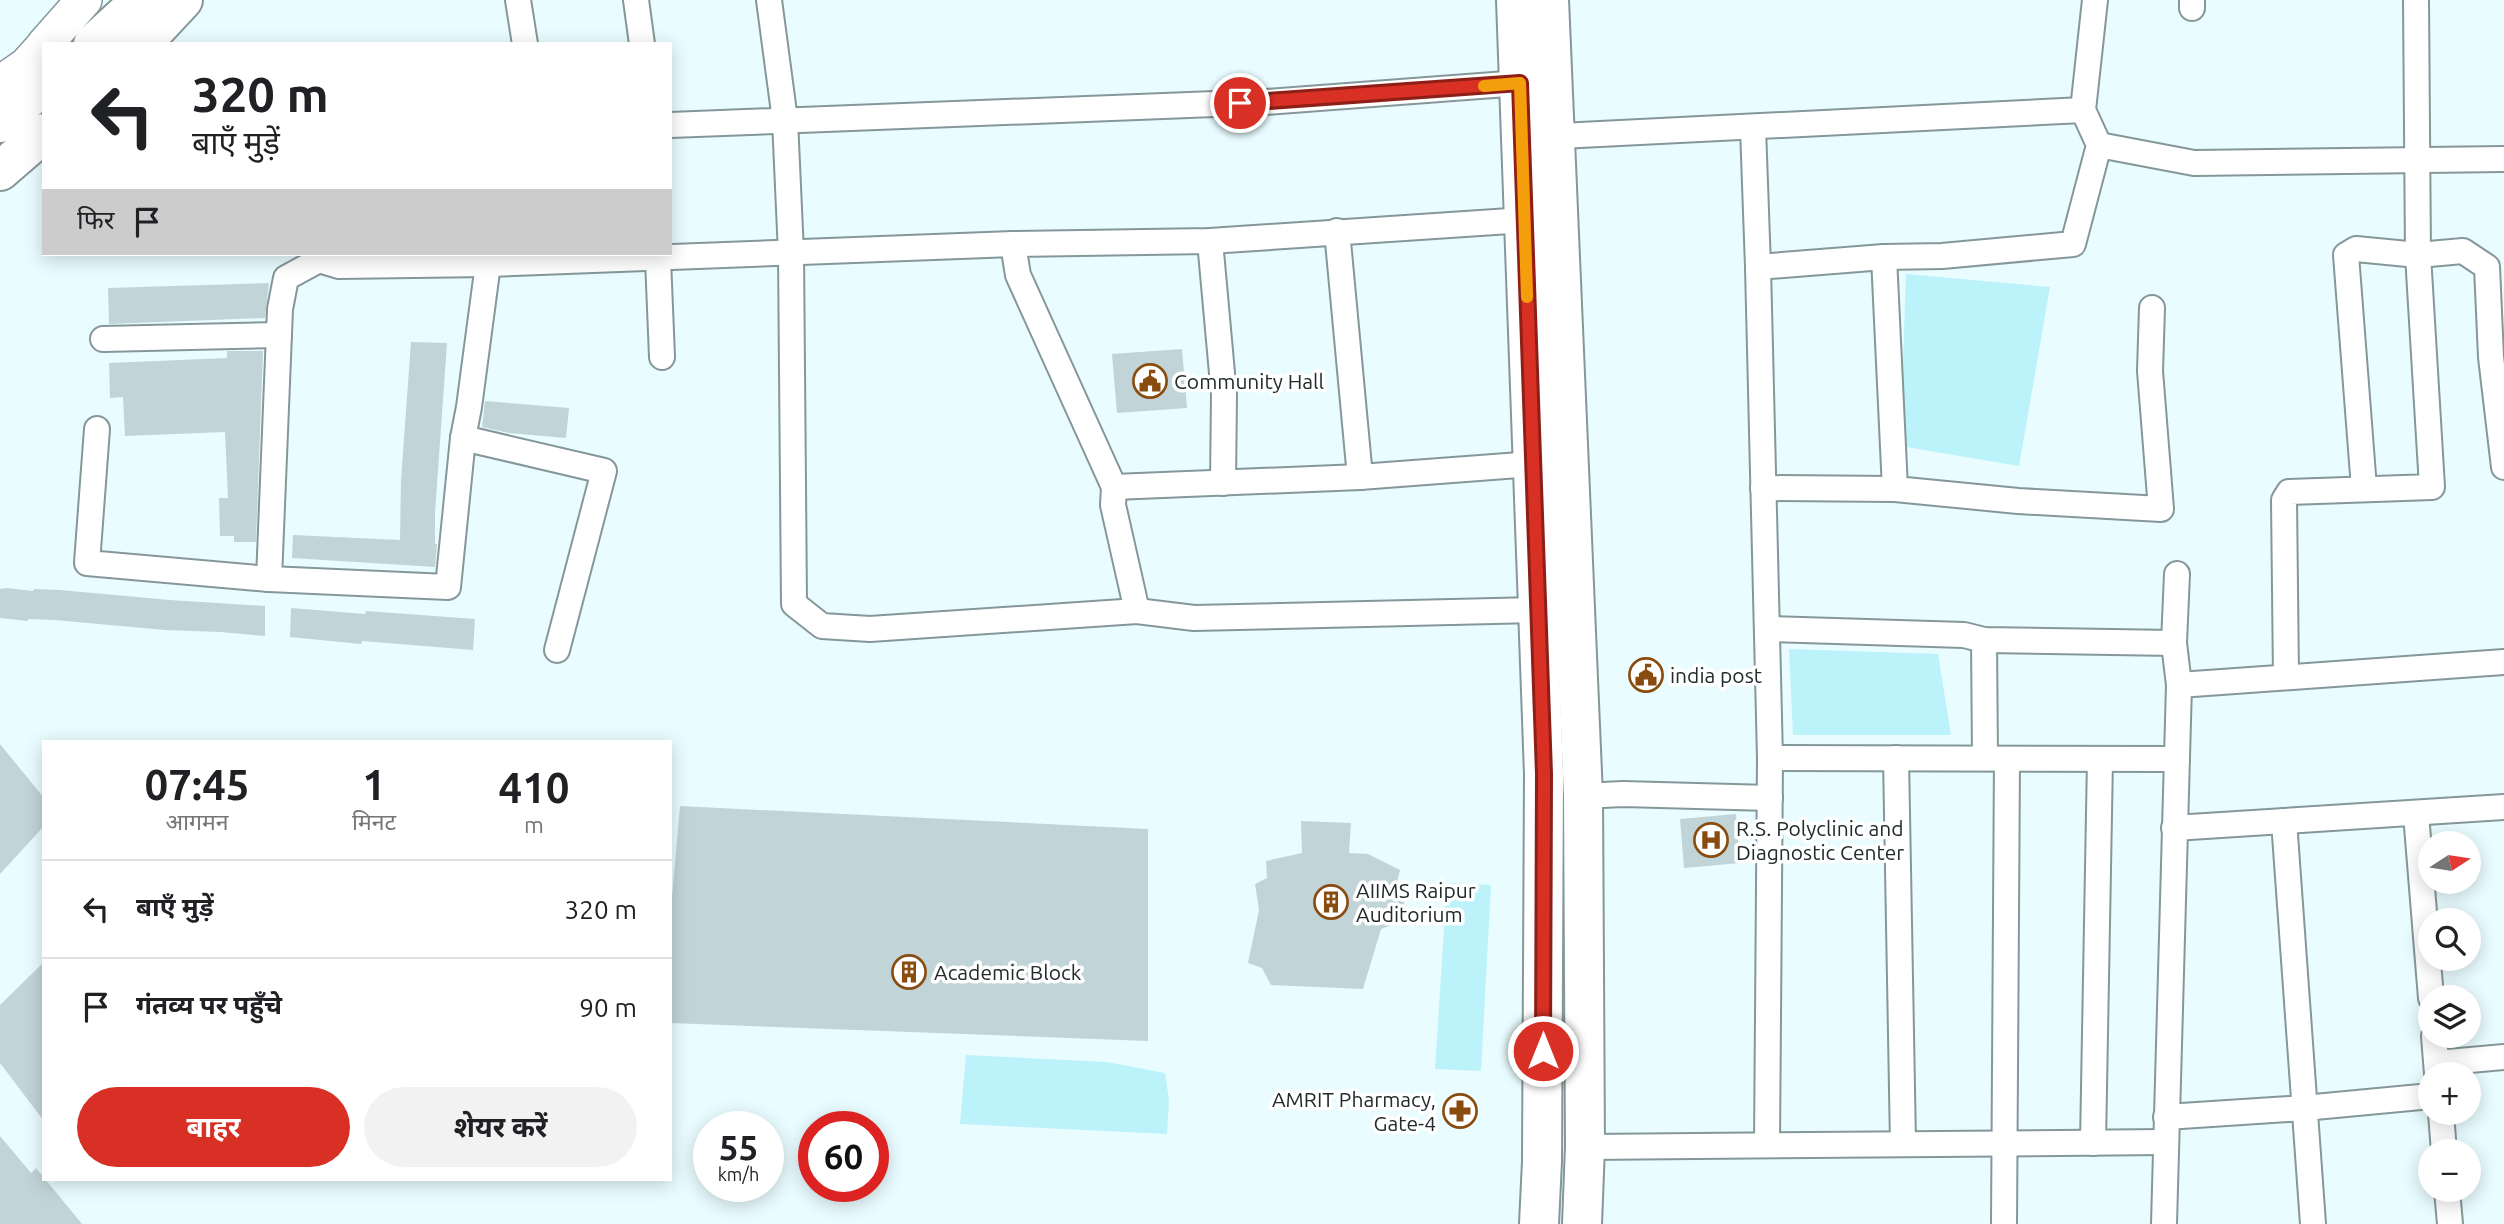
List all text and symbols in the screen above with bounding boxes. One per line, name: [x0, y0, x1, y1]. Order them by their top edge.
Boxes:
text: 320 m: [192, 66, 329, 121]
icon: left: [77, 70, 168, 161]
pin: [1210, 73, 1270, 133]
icon: arrive: [1221, 84, 1259, 122]
text: बाएँ मुड़ें: [192, 124, 280, 160]
icon: arrive: [128, 203, 166, 241]
text: फिर: [77, 205, 114, 234]
public building icon: Community Hall: [1131, 362, 1169, 400]
place label: Community Hall: [1174, 369, 1324, 393]
public building icon: india post: [1627, 656, 1665, 694]
place label: india post: [1670, 663, 1762, 687]
text: 07:45: [144, 761, 250, 808]
text: 1: [362, 761, 386, 808]
text: 410: [498, 764, 570, 811]
text: आगमन: [165, 809, 228, 834]
text: मिनट: [352, 809, 396, 834]
text: m: [524, 812, 544, 837]
place label: R.S. Polyclinic and Diagnostic Center: [1736, 816, 1904, 864]
hospital icon: R.S. Polyclinic and Diagnostic Center: [1692, 821, 1730, 859]
north arrow: [2418, 831, 2482, 894]
map controls: [2418, 831, 2481, 1202]
place label: AIIMS Raipur Auditorium: [1356, 878, 1476, 926]
building icon: AIIMS Raipur Auditorium: [1312, 883, 1350, 921]
icon: left: [77, 890, 115, 928]
text: बाएँ मुड़ें: [136, 892, 213, 921]
text: 320 m: [565, 895, 637, 924]
button: search: [2418, 908, 2481, 971]
building icon: Academic Block: [890, 953, 928, 991]
place label: Academic Block: [934, 960, 1082, 984]
button: layers: [2418, 985, 2481, 1048]
icon: arrive: [77, 988, 115, 1026]
text: गंतव्य पर पहुँचे: [136, 990, 282, 1019]
text: 90 m: [579, 993, 637, 1022]
position arrow: [1506, 1014, 1580, 1088]
button: +: [2418, 1062, 2481, 1125]
button: बाहर: [77, 1087, 350, 1167]
button: शेयर करें: [364, 1087, 637, 1167]
place label: AMRIT Pharmacy, Gate-4: [1272, 1087, 1436, 1135]
pharmacy icon: AMRIT Pharmacy, Gate-4: [1441, 1092, 1479, 1130]
speed limit sign: 60: [798, 1111, 889, 1202]
text: 55: [719, 1127, 758, 1167]
button: −: [2418, 1139, 2481, 1202]
text: km/h: [718, 1164, 759, 1184]

